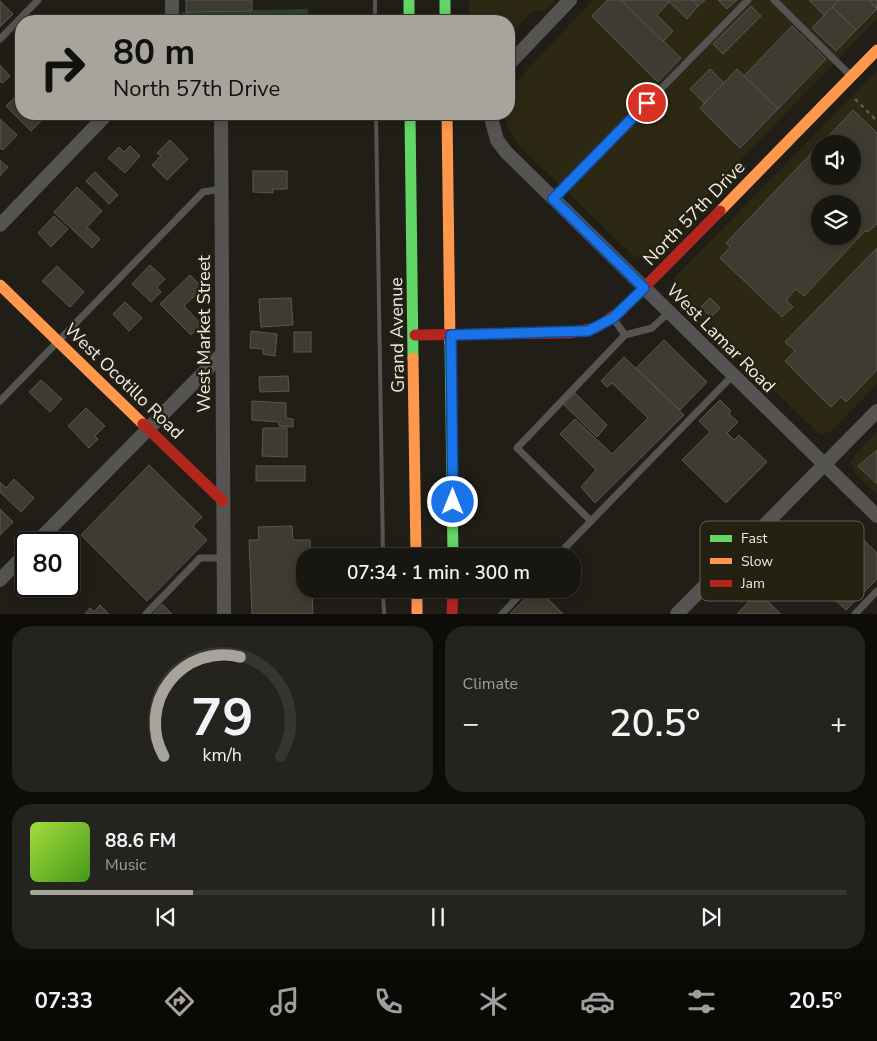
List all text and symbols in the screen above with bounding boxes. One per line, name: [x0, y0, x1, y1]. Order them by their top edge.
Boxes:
text: 80 m: [113, 29, 195, 76]
icon: right: [30, 35, 95, 100]
text: North 57th Drive: [113, 74, 280, 104]
pin: [626, 82, 668, 124]
icon: arrive: [633, 89, 661, 117]
map controls: [811, 135, 861, 245]
button: sound: [811, 135, 861, 185]
street label: North 57th Drive: [638, 155, 750, 271]
button: layers: [811, 195, 861, 245]
street label: West Market Street: [192, 255, 216, 413]
street label: Grand Avenue: [384, 277, 410, 393]
street label: West Lamar Road: [661, 278, 781, 398]
street label: West Ocotillo Road: [59, 318, 189, 444]
position arrow: [426, 475, 478, 527]
legend: [700, 521, 864, 601]
text: Fast: [741, 529, 767, 548]
speed limit sign: 80: [15, 532, 80, 597]
text: Slow: [741, 552, 773, 571]
text: 07:34 · 1 min · 300 m: [347, 560, 530, 586]
text: Jam: [740, 574, 765, 593]
text: Climate: [463, 673, 518, 695]
text: 79: [191, 682, 253, 753]
text: 20.5°: [609, 698, 701, 749]
text: −: [463, 705, 479, 743]
text: +: [830, 705, 847, 743]
text: km/h: [203, 743, 242, 767]
text: 88.6 FM: [105, 828, 176, 854]
text: Music: [105, 854, 146, 876]
icon: previous: [152, 903, 180, 931]
icon: pause: [424, 903, 452, 931]
icon: next: [697, 903, 725, 931]
icon: directions: [162, 984, 197, 1019]
icon: music: [267, 984, 302, 1019]
icon: phone: [371, 984, 406, 1019]
icon: climate: [476, 984, 511, 1019]
icon: car: [580, 984, 615, 1019]
icon: filters: [684, 984, 719, 1019]
text: 07:33: [35, 986, 93, 1016]
text: 20.5°: [789, 986, 842, 1016]

